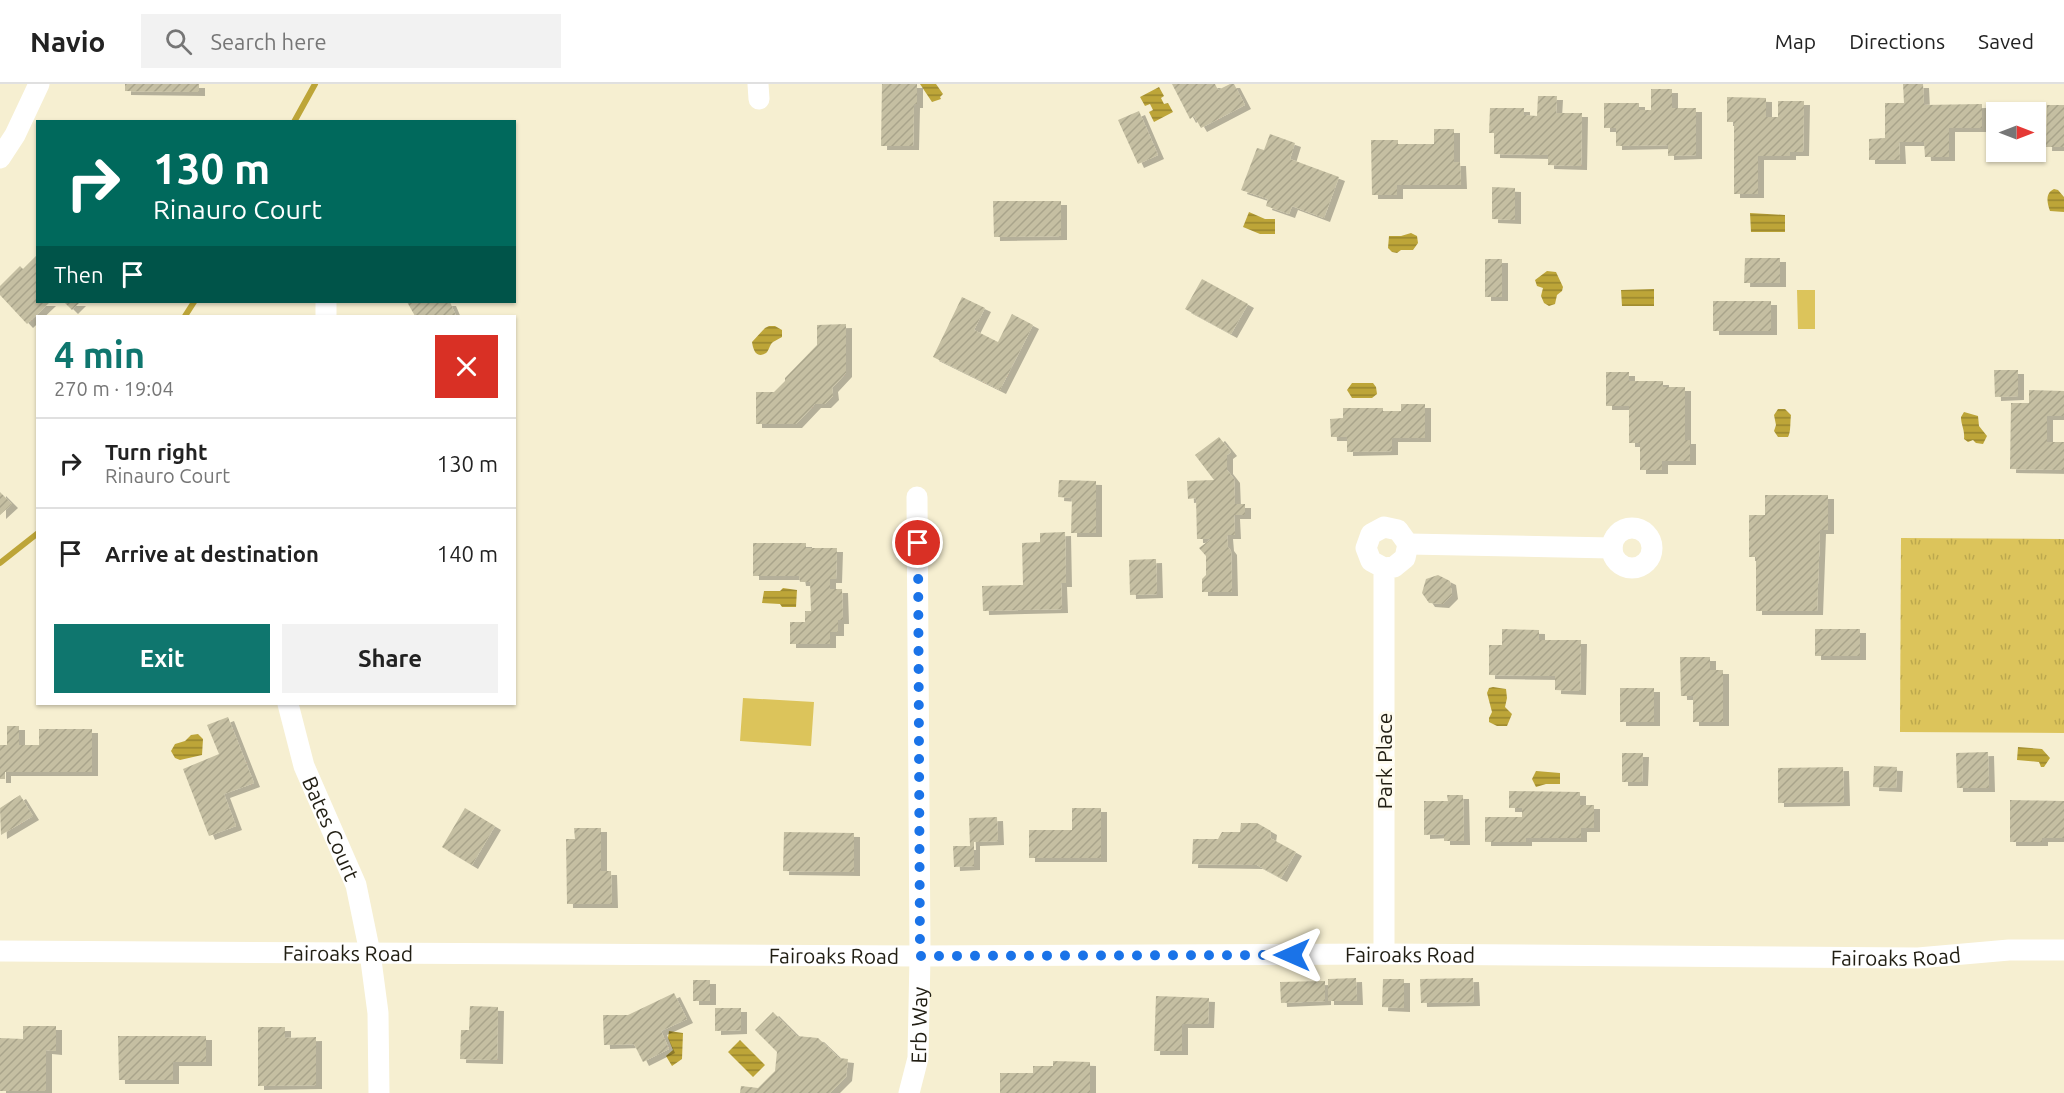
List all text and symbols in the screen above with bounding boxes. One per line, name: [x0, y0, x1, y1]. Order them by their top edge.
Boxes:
search box: [141, 14, 561, 68]
icon: search: [162, 25, 195, 58]
text: Navio: [30, 26, 105, 57]
text: Search here: [210, 29, 327, 54]
text: Map: [1775, 29, 1816, 53]
text: Directions: [1849, 29, 1945, 53]
text: Saved: [1978, 29, 2034, 53]
north arrow: [1986, 102, 2046, 162]
map controls: [1986, 102, 2046, 162]
icon: right: [54, 144, 132, 222]
text: 130 m: [153, 145, 270, 192]
text: Rinauro Court: [153, 194, 322, 224]
icon: arrive: [116, 258, 149, 291]
text: Then: [54, 262, 104, 287]
text: 4 min: [54, 334, 145, 375]
button: close: [435, 335, 498, 398]
text: 270 m · 19:04: [54, 377, 174, 400]
text: Turn right: [105, 439, 207, 464]
icon: right: [54, 447, 87, 480]
text: 130 m: [437, 451, 498, 476]
text: Rinauro Court: [105, 464, 230, 487]
pin: [892, 517, 943, 568]
icon: arrive: [901, 526, 934, 559]
icon: arrive: [54, 537, 87, 570]
text: Arrive at destination: [105, 541, 319, 566]
text: 140 m: [437, 541, 498, 566]
button: Exit: [54, 624, 270, 693]
button: Share: [282, 624, 498, 693]
street label: Park Place: [1372, 713, 1396, 809]
street label: Bates Court: [298, 772, 364, 884]
position arrow: [1260, 923, 1324, 987]
street label: Fairoaks Road: [283, 941, 413, 965]
street label: Fairoaks Road: [1345, 942, 1475, 967]
street label: Fairoaks Road: [1831, 942, 1962, 970]
street label: Fairoaks Road: [769, 943, 899, 968]
street label: Erb Way: [906, 987, 931, 1064]

